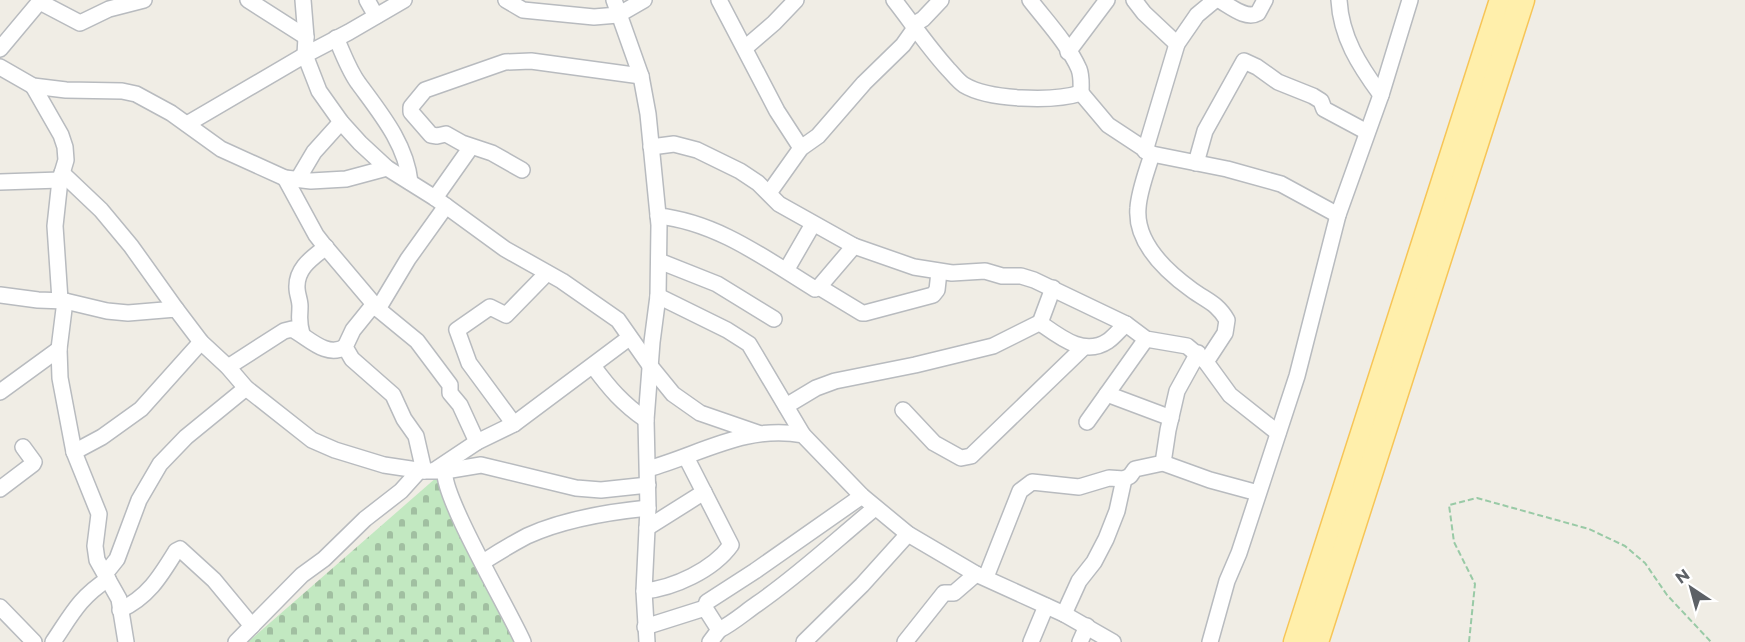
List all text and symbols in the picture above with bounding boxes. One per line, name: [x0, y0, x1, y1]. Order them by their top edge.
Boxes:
north arrow: [1661, 558, 1721, 618]
text: N: [1672, 565, 1693, 588]

